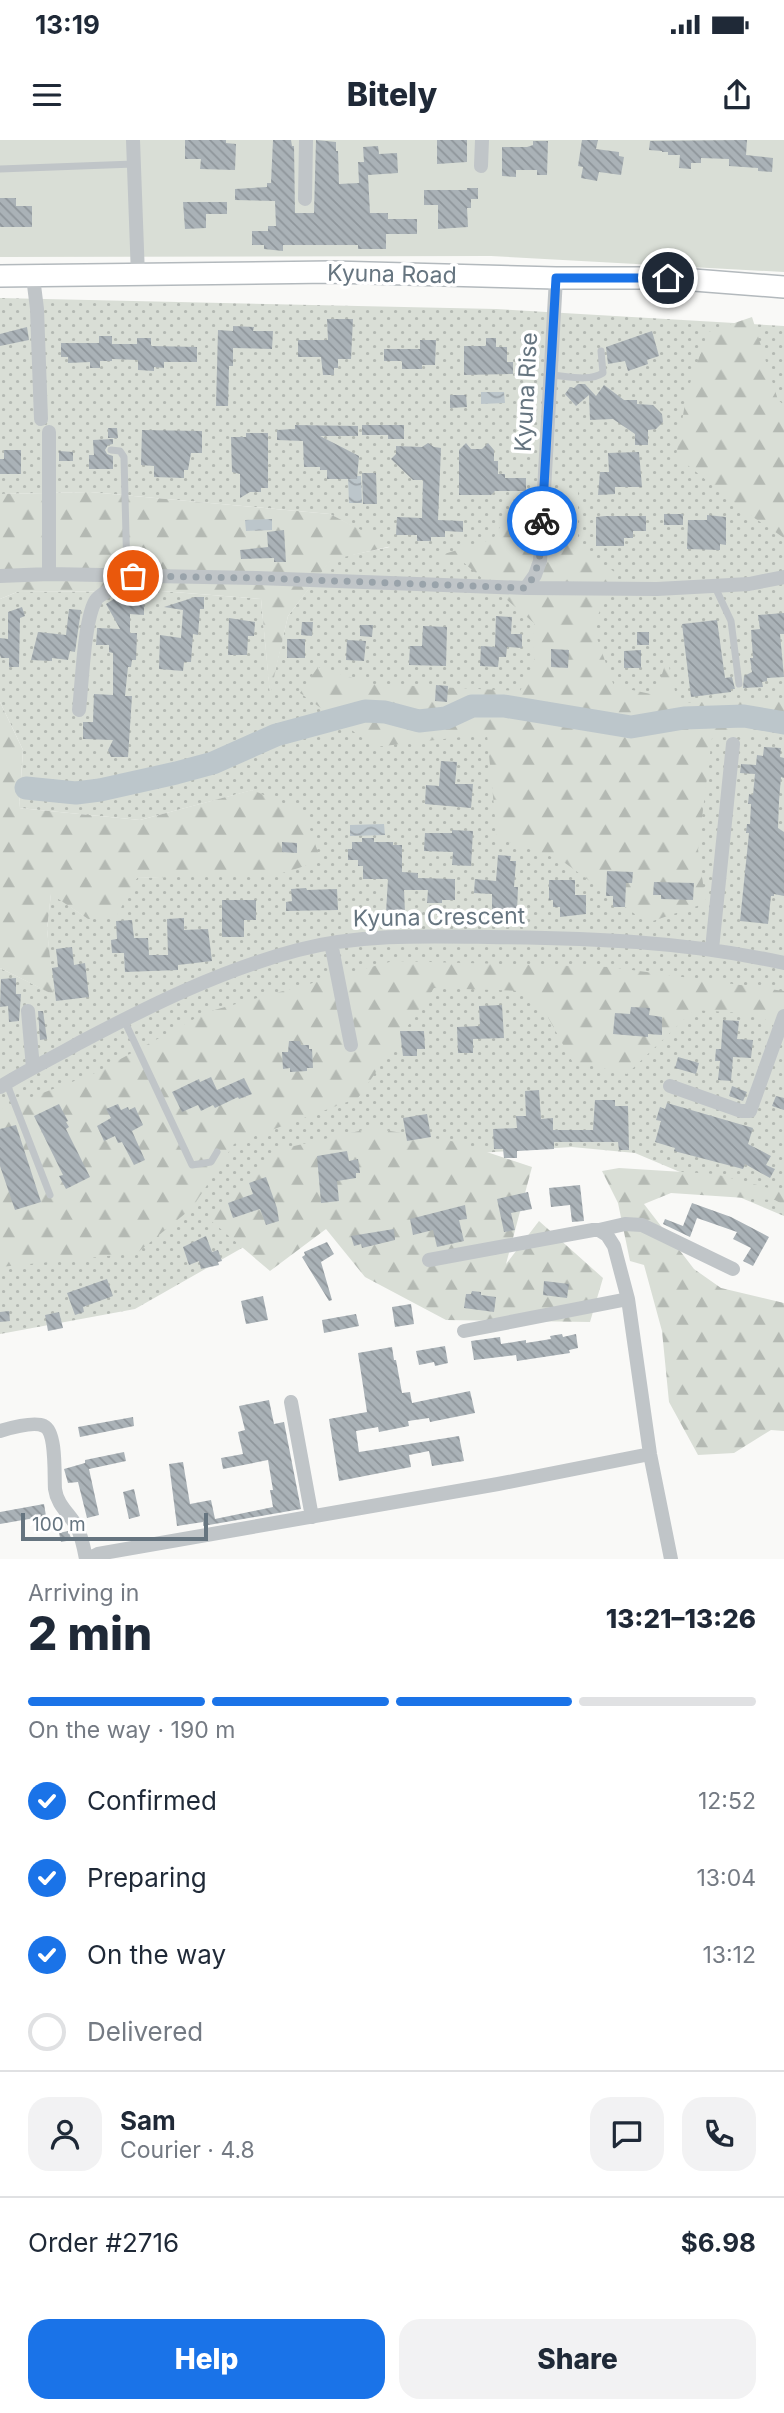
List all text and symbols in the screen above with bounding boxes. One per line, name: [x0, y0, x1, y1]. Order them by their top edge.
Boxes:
text: 13:19: [35, 9, 100, 40]
text: Bitely: [347, 75, 437, 114]
icon: menu: [28, 76, 66, 114]
icon: share: [718, 76, 756, 114]
pin: [638, 248, 698, 308]
street label: Kyuna Road: [327, 259, 457, 289]
icon: home: [649, 259, 687, 297]
street label: Kyuna Rise: [509, 331, 543, 453]
courier: [507, 486, 577, 556]
icon: bike: [523, 502, 561, 540]
pin: [103, 546, 163, 606]
icon: bag: [114, 557, 152, 595]
street label: Kyuna Crescent: [353, 901, 526, 933]
scale bar: [21, 1510, 208, 1542]
text: 100 m: [32, 1513, 86, 1536]
text: Arriving in: [28, 1579, 139, 1607]
text: 13:21–13:26: [606, 1603, 756, 1634]
text: 2 min: [28, 1605, 152, 1661]
text: On the way · 190 m: [28, 1716, 235, 1744]
icon: check: [28, 1782, 66, 1820]
text: Confirmed: [87, 1785, 217, 1816]
text: 12:52: [698, 1787, 756, 1815]
icon: check: [28, 1859, 66, 1897]
text: Preparing: [87, 1862, 207, 1893]
text: 13:04: [696, 1864, 756, 1892]
icon: check: [28, 1936, 66, 1974]
text: On the way: [87, 1939, 226, 1970]
text: 13:12: [702, 1941, 756, 1969]
text: Delivered: [87, 2016, 203, 2047]
button: person: [28, 2097, 102, 2171]
button: chat: [590, 2097, 664, 2171]
button: phone: [682, 2097, 756, 2171]
text: Sam: [120, 2105, 176, 2136]
text: Courier · 4.8: [120, 2136, 255, 2164]
text: Order #2716: [28, 2227, 179, 2258]
text: $6.98: [681, 2227, 756, 2258]
button: Help: [28, 2319, 385, 2399]
button: Share: [399, 2319, 756, 2399]

